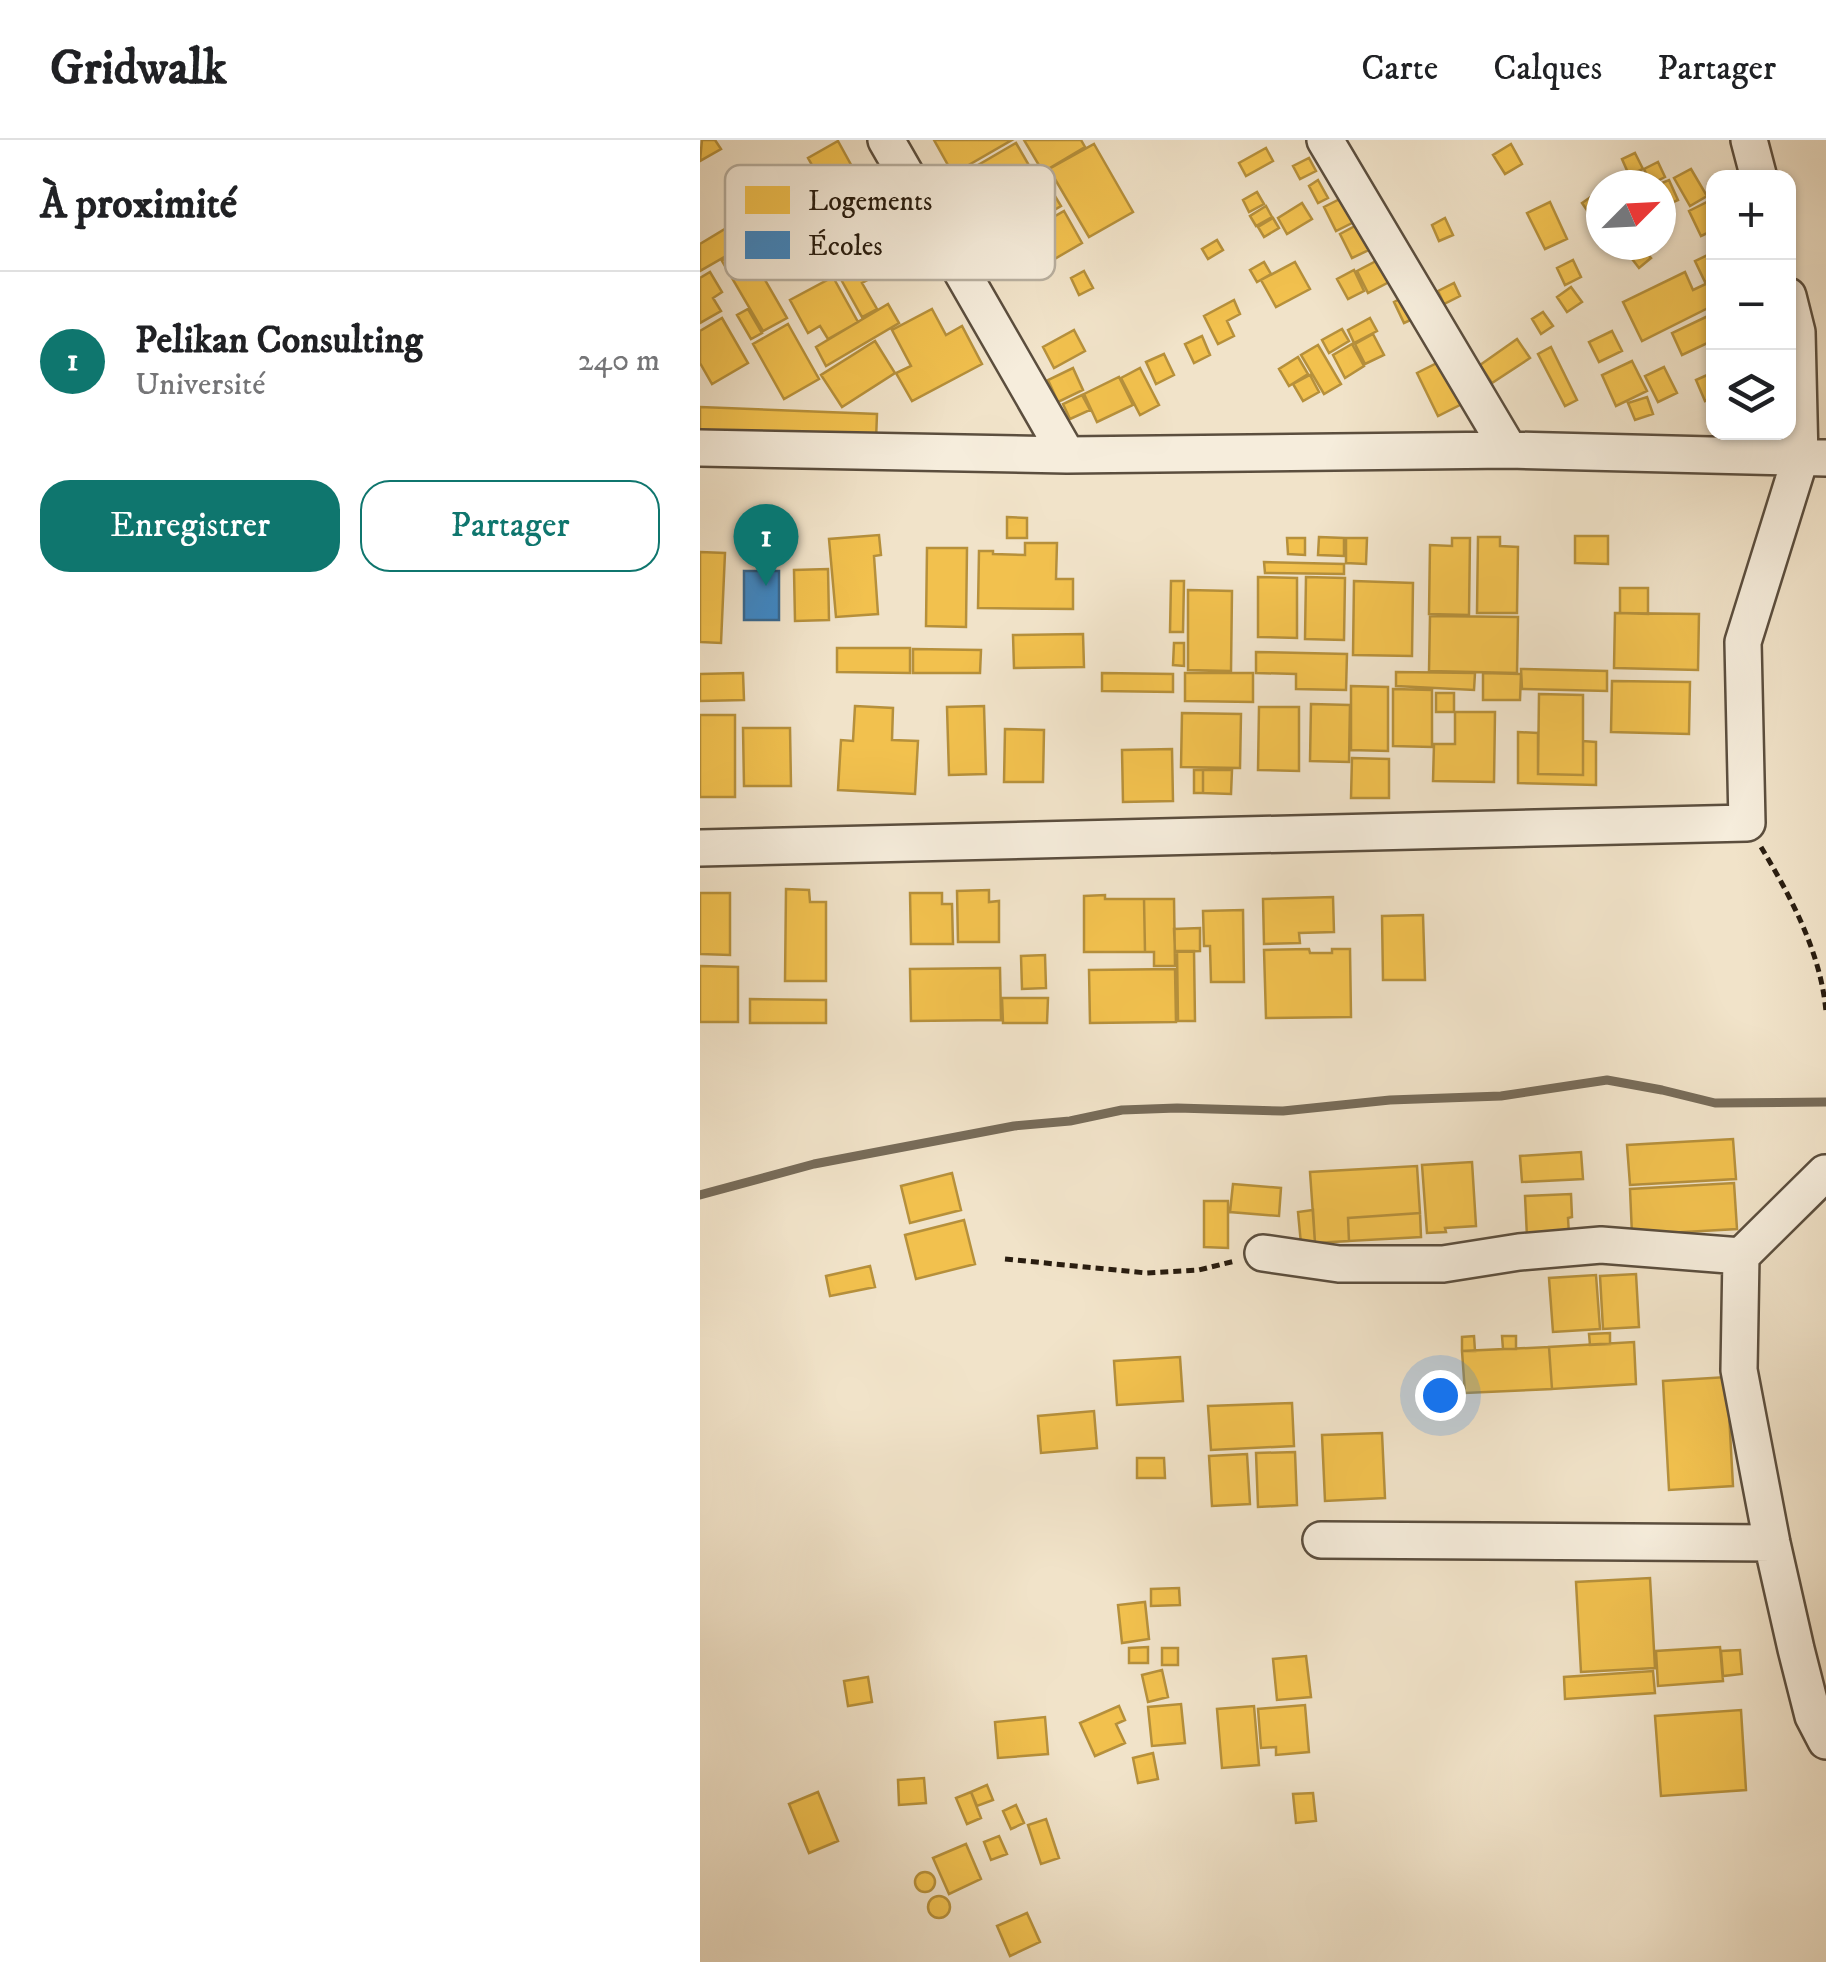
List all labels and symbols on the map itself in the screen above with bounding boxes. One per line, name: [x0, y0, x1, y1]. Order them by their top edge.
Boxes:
legend: [725, 165, 1055, 280]
north arrow: [1586, 170, 1676, 260]
text: Logements: [808, 184, 932, 219]
text: Écoles: [808, 229, 883, 264]
pin: 1: [734, 504, 798, 586]
your location: [1415, 1370, 1466, 1421]

